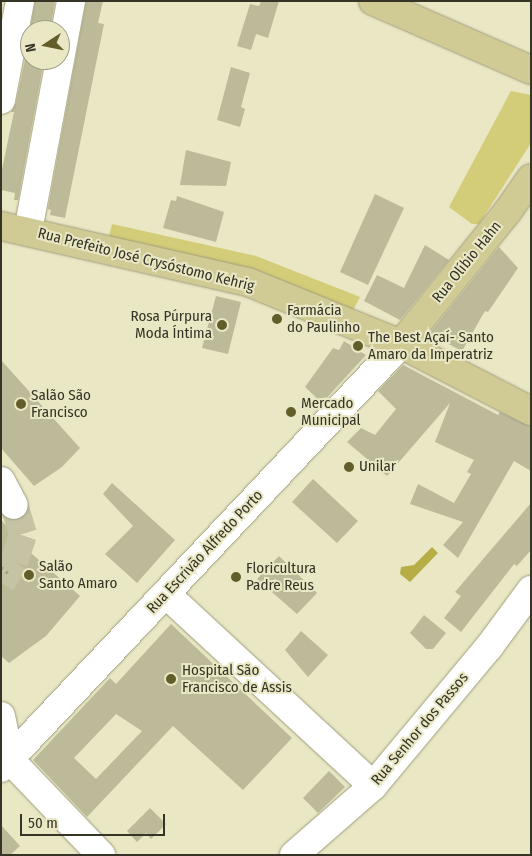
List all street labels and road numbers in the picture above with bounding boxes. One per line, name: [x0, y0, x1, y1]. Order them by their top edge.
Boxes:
street label: Rua Olíbio Hahn: [429, 218, 505, 306]
street label: Rua Prefeito José Crysóstomo Kehrig: [36, 224, 256, 296]
street label: Rua Escrivão Alfredo Porto: [143, 487, 267, 617]
street label: Rua Senhor dos Passos: [368, 669, 472, 789]

